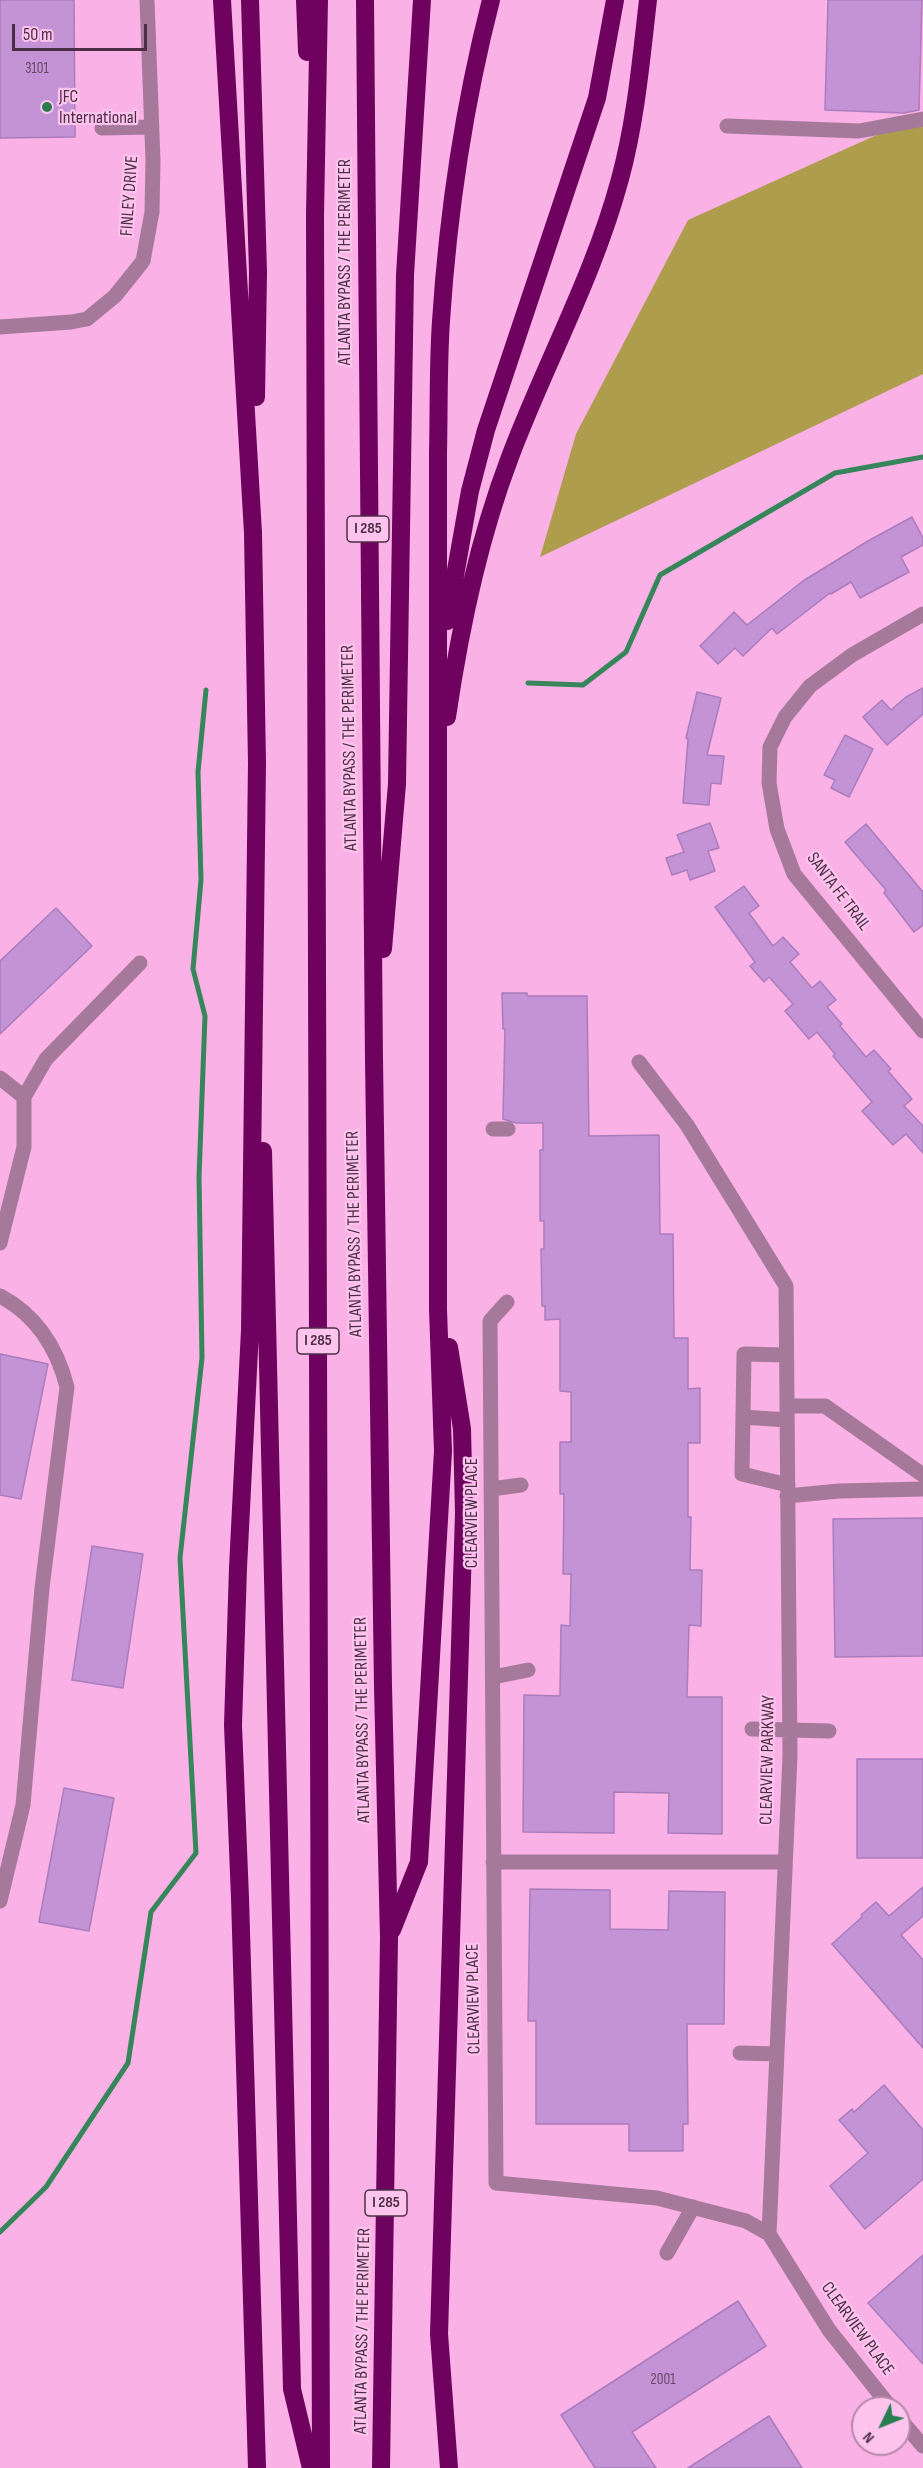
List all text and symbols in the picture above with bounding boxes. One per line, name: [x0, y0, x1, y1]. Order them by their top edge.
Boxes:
scale bar: [15, 12, 150, 50]
text: 50 m: [23, 24, 53, 45]
house number: 3101: [25, 60, 49, 78]
place label: JFC International: [59, 86, 137, 128]
marker: JFC International: [40, 100, 54, 114]
street label: FINLEY DRIVE: [116, 155, 144, 237]
street label: ATLANTA BYPASS / THE PERIMETER: [334, 159, 356, 365]
road number: I 285: [347, 516, 389, 542]
street label: ATLANTA BYPASS / THE PERIMETER: [337, 645, 363, 851]
street label: SANTA FE TRAIL: [802, 849, 874, 935]
street label: ATLANTA BYPASS / THE PERIMETER: [342, 1131, 368, 1337]
road number: I 285: [297, 1328, 339, 1354]
street label: CLEARVIEW PLACE: [461, 1458, 483, 1568]
street label: ATLANTA BYPASS / THE PERIMETER: [350, 1617, 376, 1823]
street label: CLEARVIEW PARKWAY: [756, 1695, 780, 1825]
street label: CLEARVIEW PLACE: [462, 1944, 486, 2054]
road number: I 285: [365, 2190, 407, 2216]
street label: ATLANTA BYPASS / THE PERIMETER: [350, 2228, 376, 2434]
street label: CLEARVIEW PLACE: [816, 2278, 898, 2380]
house number: 2001: [651, 2371, 675, 2389]
north arrow: [851, 2396, 911, 2456]
text: N: [859, 2428, 879, 2447]

